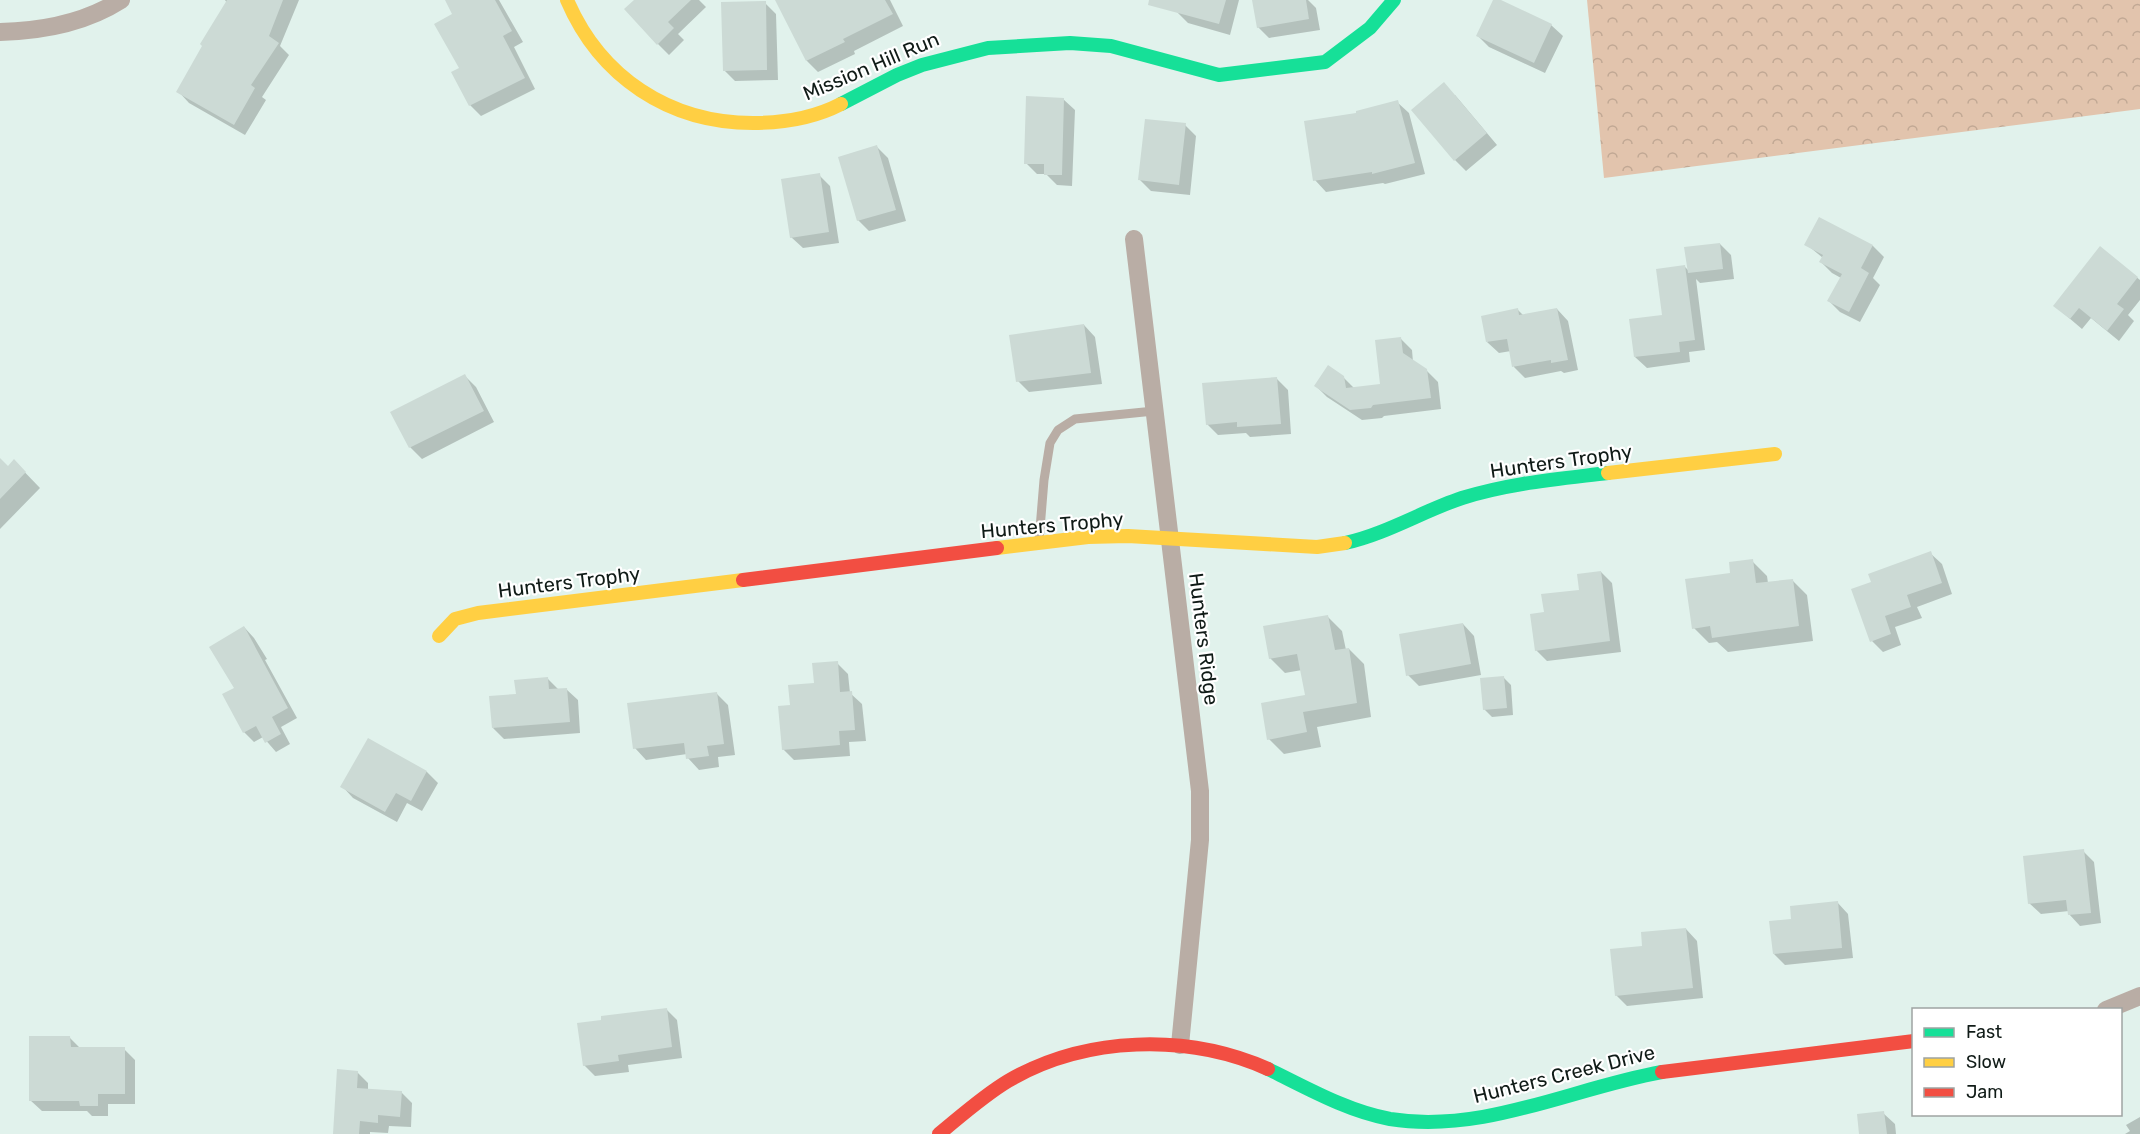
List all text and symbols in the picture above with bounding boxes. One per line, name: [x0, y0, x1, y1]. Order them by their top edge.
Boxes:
street label: Mission Hill Run: [799, 27, 943, 105]
street label: Hunters Trophy: [1488, 439, 1634, 483]
street label: Hunters Trophy: [980, 507, 1124, 543]
street label: Hunters Trophy: [496, 561, 642, 603]
street label: Hunters Ridge: [1184, 572, 1224, 706]
legend: [1912, 1008, 2122, 1116]
text: Fast: [1966, 1021, 2002, 1043]
street label: Hunters Creek Drive: [1471, 1040, 1657, 1108]
text: Slow: [1966, 1051, 2006, 1073]
text: Jam: [1966, 1081, 2003, 1103]

